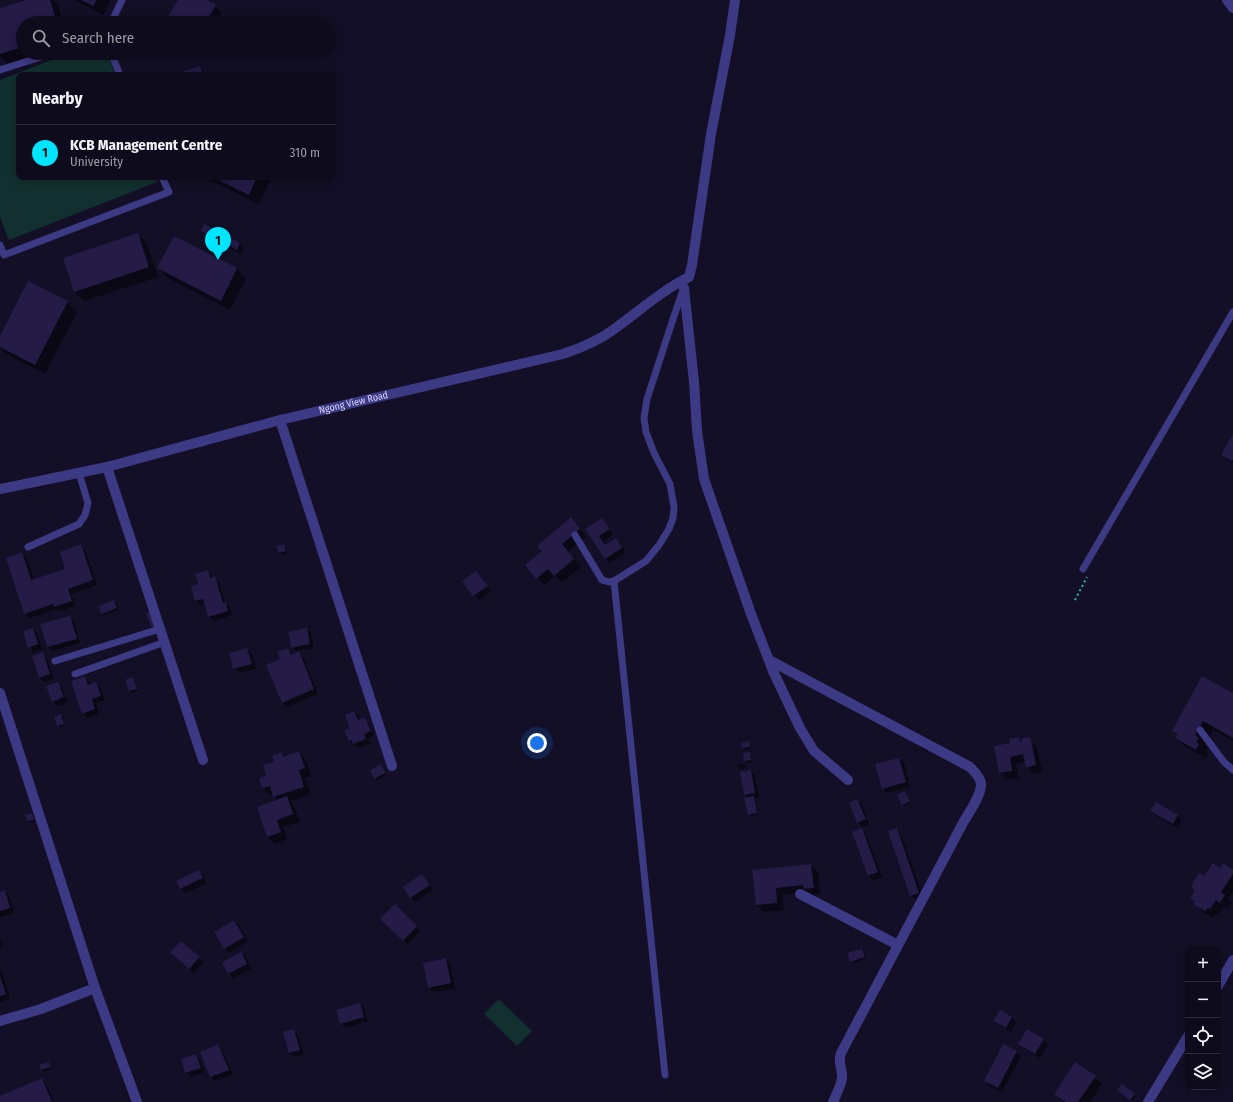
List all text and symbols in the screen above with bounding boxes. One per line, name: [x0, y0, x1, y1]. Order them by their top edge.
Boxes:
search box: [16, 16, 336, 60]
icon: search: [30, 27, 52, 49]
text: Search here: [62, 29, 134, 47]
text: Nearby: [32, 88, 83, 109]
text: KCB Management Centre: [70, 136, 222, 154]
text: 1: [42, 145, 48, 160]
text: 310 m: [290, 145, 320, 160]
text: University: [70, 154, 123, 169]
pin: 1: [205, 227, 231, 260]
street label: Ngong View Road: [318, 389, 389, 417]
your location: [527, 733, 547, 753]
map controls: [1185, 946, 1221, 1090]
button: +: [1185, 946, 1221, 982]
button: −: [1185, 982, 1221, 1018]
button: locate: [1185, 1018, 1221, 1054]
button: layers: [1185, 1054, 1221, 1090]

